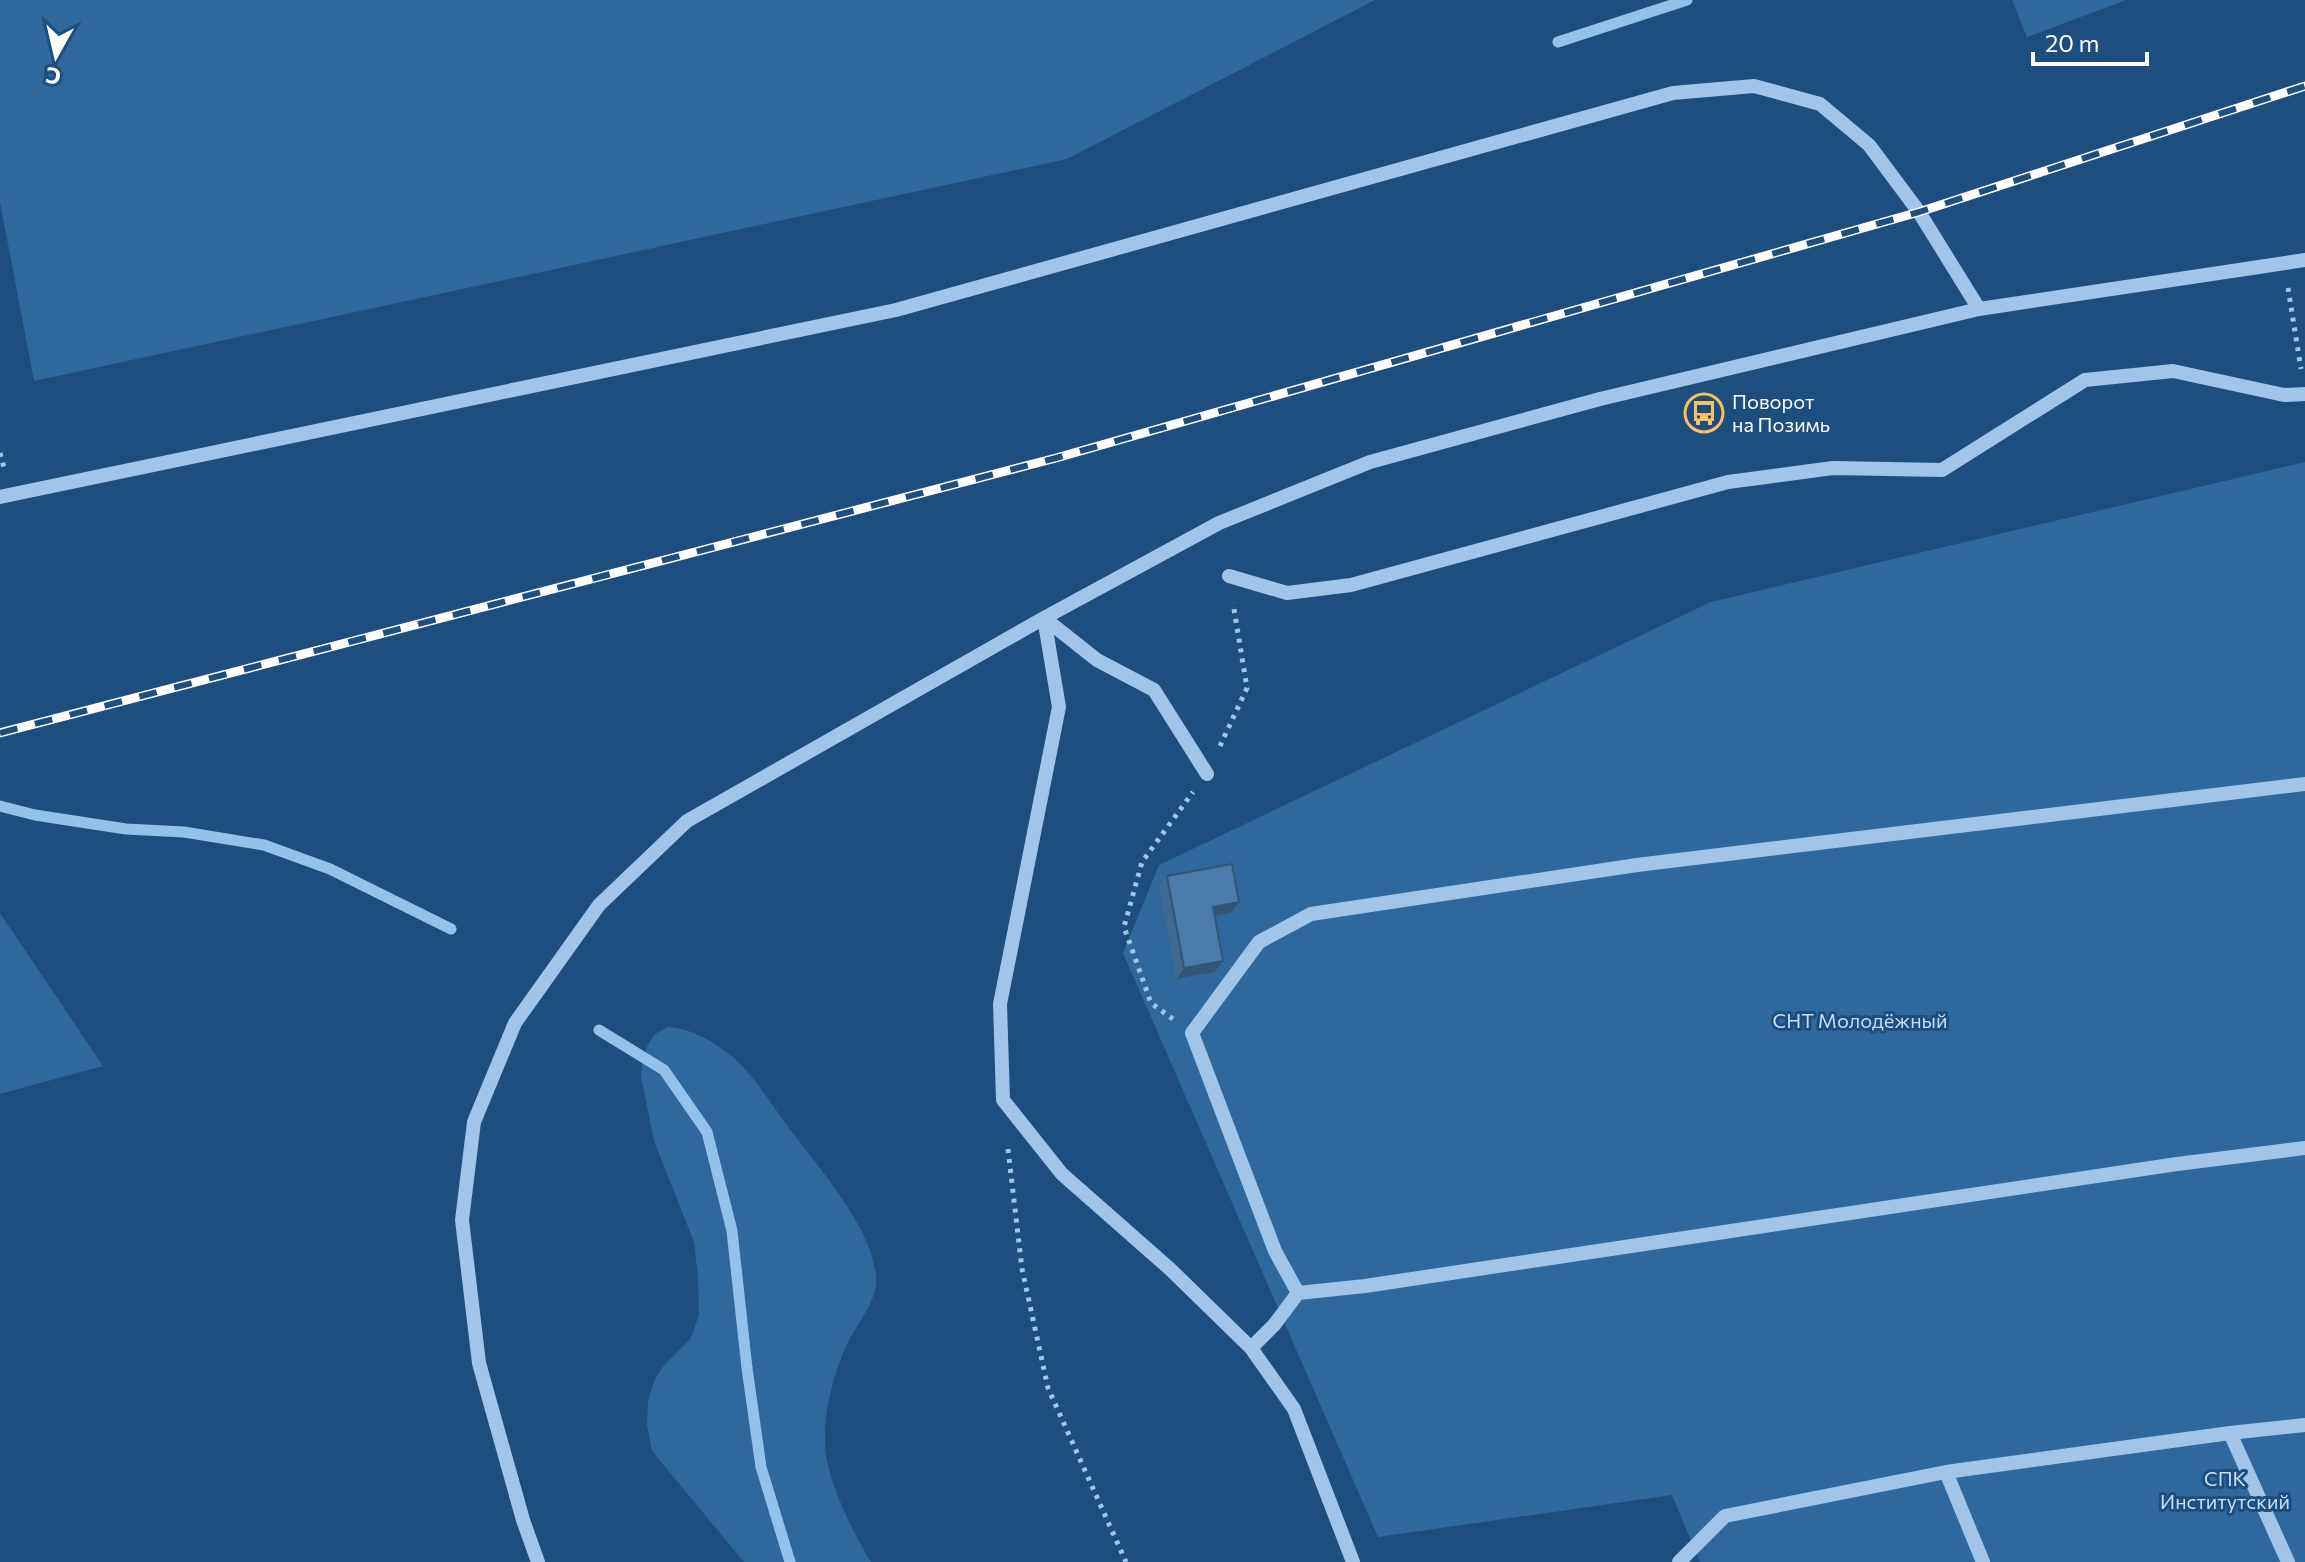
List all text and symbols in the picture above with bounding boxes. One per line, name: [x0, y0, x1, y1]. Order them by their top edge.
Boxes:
north arrow: [16, 16, 96, 96]
scale bar: [2033, 16, 2147, 66]
text: 20 m: [2045, 28, 2099, 57]
text: С: [44, 62, 62, 91]
place label: Поворот на Позимь: [1732, 389, 1830, 436]
bus stop icon: Поворот на Позимь: [1683, 392, 1725, 434]
park label: СНТ Молодёжный: [1772, 1008, 1948, 1032]
park label: СПК Институтский: [2160, 1466, 2290, 1513]

